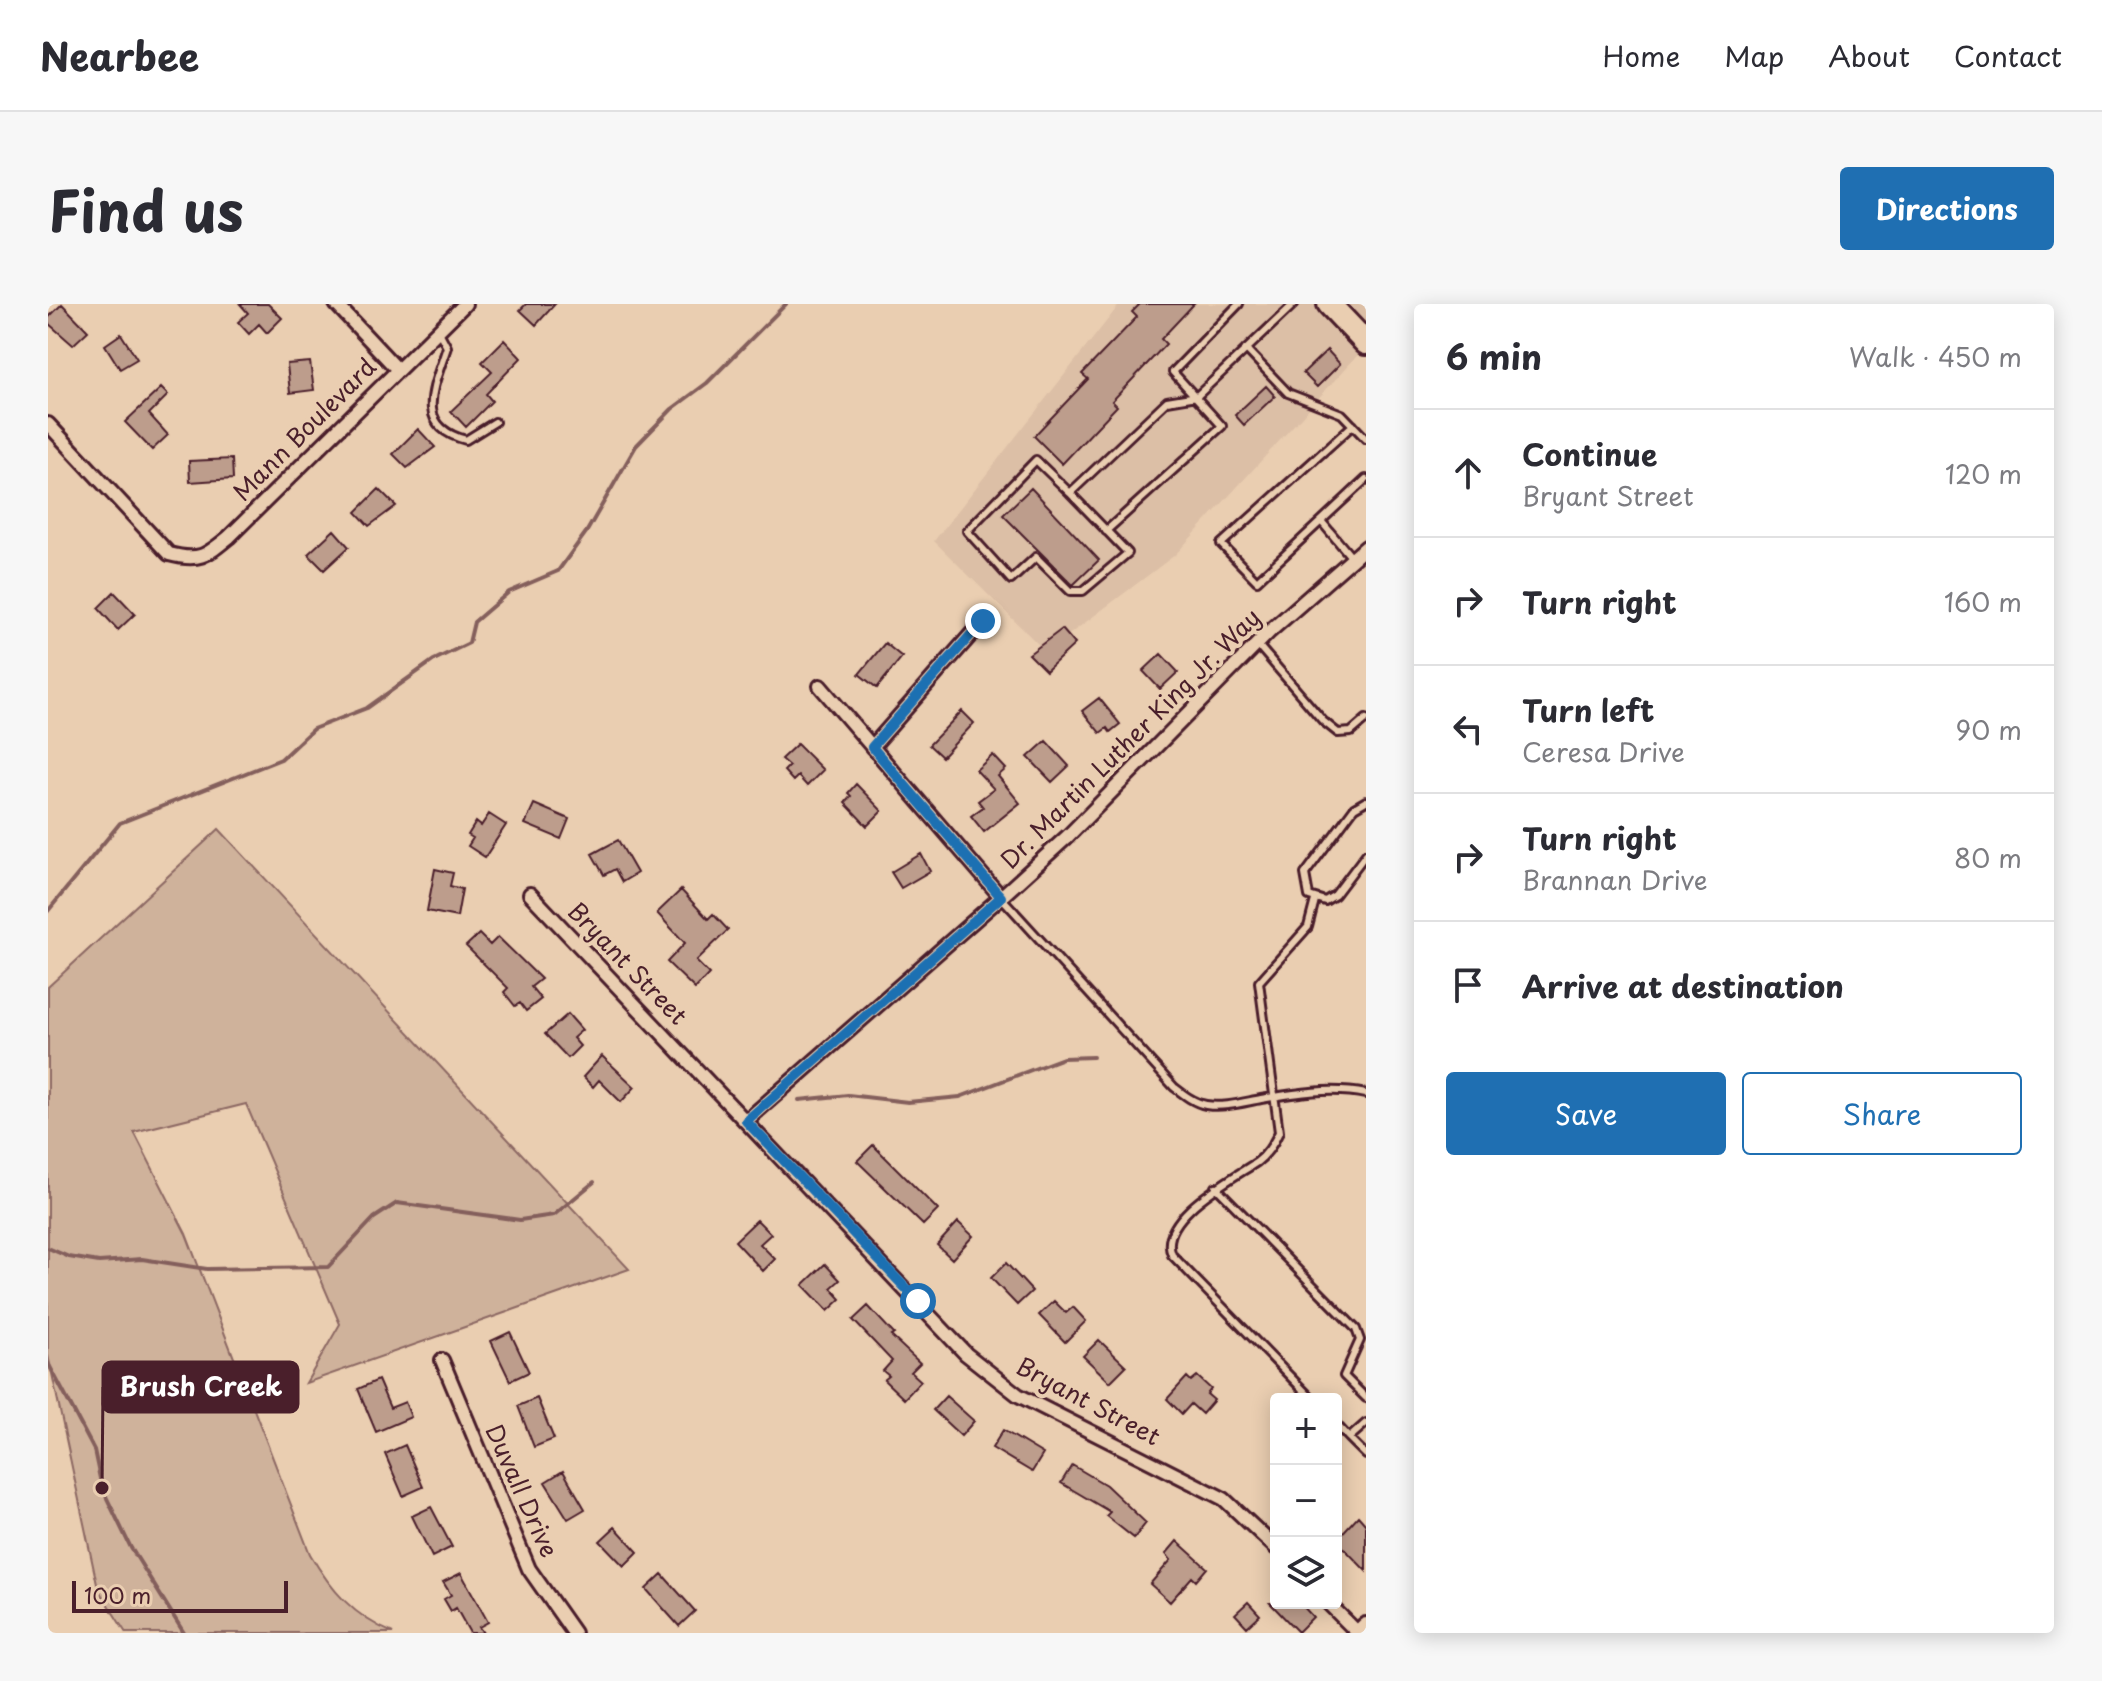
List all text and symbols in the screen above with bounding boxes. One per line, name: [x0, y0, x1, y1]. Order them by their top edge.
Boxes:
text: Nearbee: [40, 27, 199, 84]
text: Home: [1602, 34, 1680, 77]
text: Map: [1724, 34, 1784, 77]
text: About: [1828, 34, 1910, 77]
text: Contact: [1954, 34, 2062, 77]
text: Find us: [48, 166, 244, 251]
button: Directions: [1840, 167, 2054, 250]
text: 6 min: [1446, 330, 1542, 382]
text: Walk · 450 m: [1849, 337, 2022, 376]
street label: Mann Boulevard: [224, 349, 384, 508]
text: Continue: [1522, 431, 1657, 476]
icon: ahead: [1446, 451, 1490, 495]
text: 120 m: [1945, 454, 2022, 493]
text: Bryant Street: [1522, 476, 1694, 515]
icon: right: [1446, 579, 1490, 623]
text: Turn right: [1522, 579, 1677, 624]
text: 160 m: [1944, 582, 2022, 621]
street label: Dr. Martin Luther King Jr. Way: [991, 599, 1268, 876]
route end: [965, 603, 1001, 639]
text: Turn left: [1522, 687, 1654, 732]
icon: left: [1446, 707, 1490, 751]
text: 90 m: [1955, 710, 2022, 749]
text: Ceresa Drive: [1522, 732, 1685, 771]
text: Turn right: [1522, 815, 1677, 860]
icon: right: [1446, 835, 1490, 879]
text: 80 m: [1954, 838, 2022, 877]
text: Brannan Drive: [1522, 860, 1708, 899]
street label: Bryant Street: [560, 893, 697, 1032]
icon: arrive: [1446, 963, 1490, 1007]
text: Arrive at destination: [1522, 963, 1844, 1008]
button: Save: [1446, 1072, 1726, 1155]
button: Share: [1742, 1072, 2022, 1155]
route start: [900, 1283, 936, 1319]
street label: Bryant Street: [1011, 1347, 1168, 1453]
callout: Brush Creek: [103, 1362, 298, 1412]
text: Brush Creek: [119, 1366, 283, 1405]
map controls: [1270, 1393, 1342, 1609]
button: +: [1270, 1393, 1342, 1465]
street label: Duvall Drive: [477, 1418, 568, 1563]
button: −: [1270, 1465, 1342, 1537]
button: layers: [1270, 1537, 1342, 1609]
scale bar: [72, 1577, 288, 1613]
text: 100 m: [84, 1578, 151, 1611]

